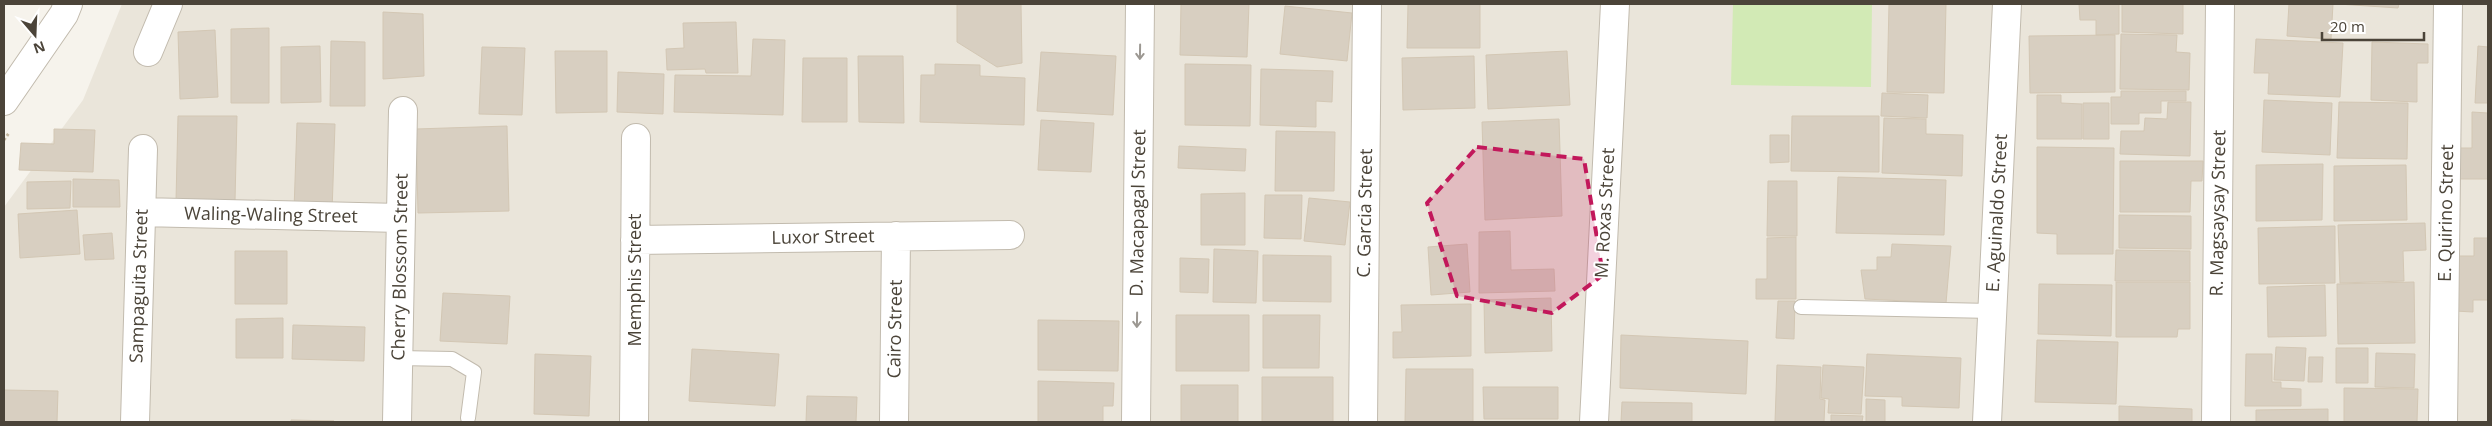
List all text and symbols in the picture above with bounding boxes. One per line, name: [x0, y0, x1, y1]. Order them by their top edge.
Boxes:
north arrow: [10, 10, 60, 60]
scale bar: [2322, 10, 2424, 42]
text: 20 m: [2330, 16, 2365, 36]
text: N: [31, 37, 48, 59]
one-way arrow: [1135, 44, 1145, 60]
street label: D. Macapagal Street: [1124, 129, 1150, 297]
street label: R. Magsaysay Street: [2204, 129, 2230, 296]
street label: E. Aguinaldo Street: [1980, 133, 2012, 293]
street label: E. Quirino Street: [2432, 144, 2458, 282]
street label: M. Roxas Street: [1589, 147, 1619, 279]
street label: C. Garcia Street: [1351, 148, 1377, 278]
street label: Cherry Blossom Street: [385, 173, 413, 361]
street label: Waling-Waling Street: [184, 200, 358, 228]
street label: Sampaguita Street: [123, 208, 153, 363]
street label: Memphis Street: [622, 213, 646, 347]
street label: Luxor Street: [771, 223, 875, 249]
street label: Cairo Street: [881, 279, 907, 379]
one-way arrow: [1132, 312, 1142, 328]

